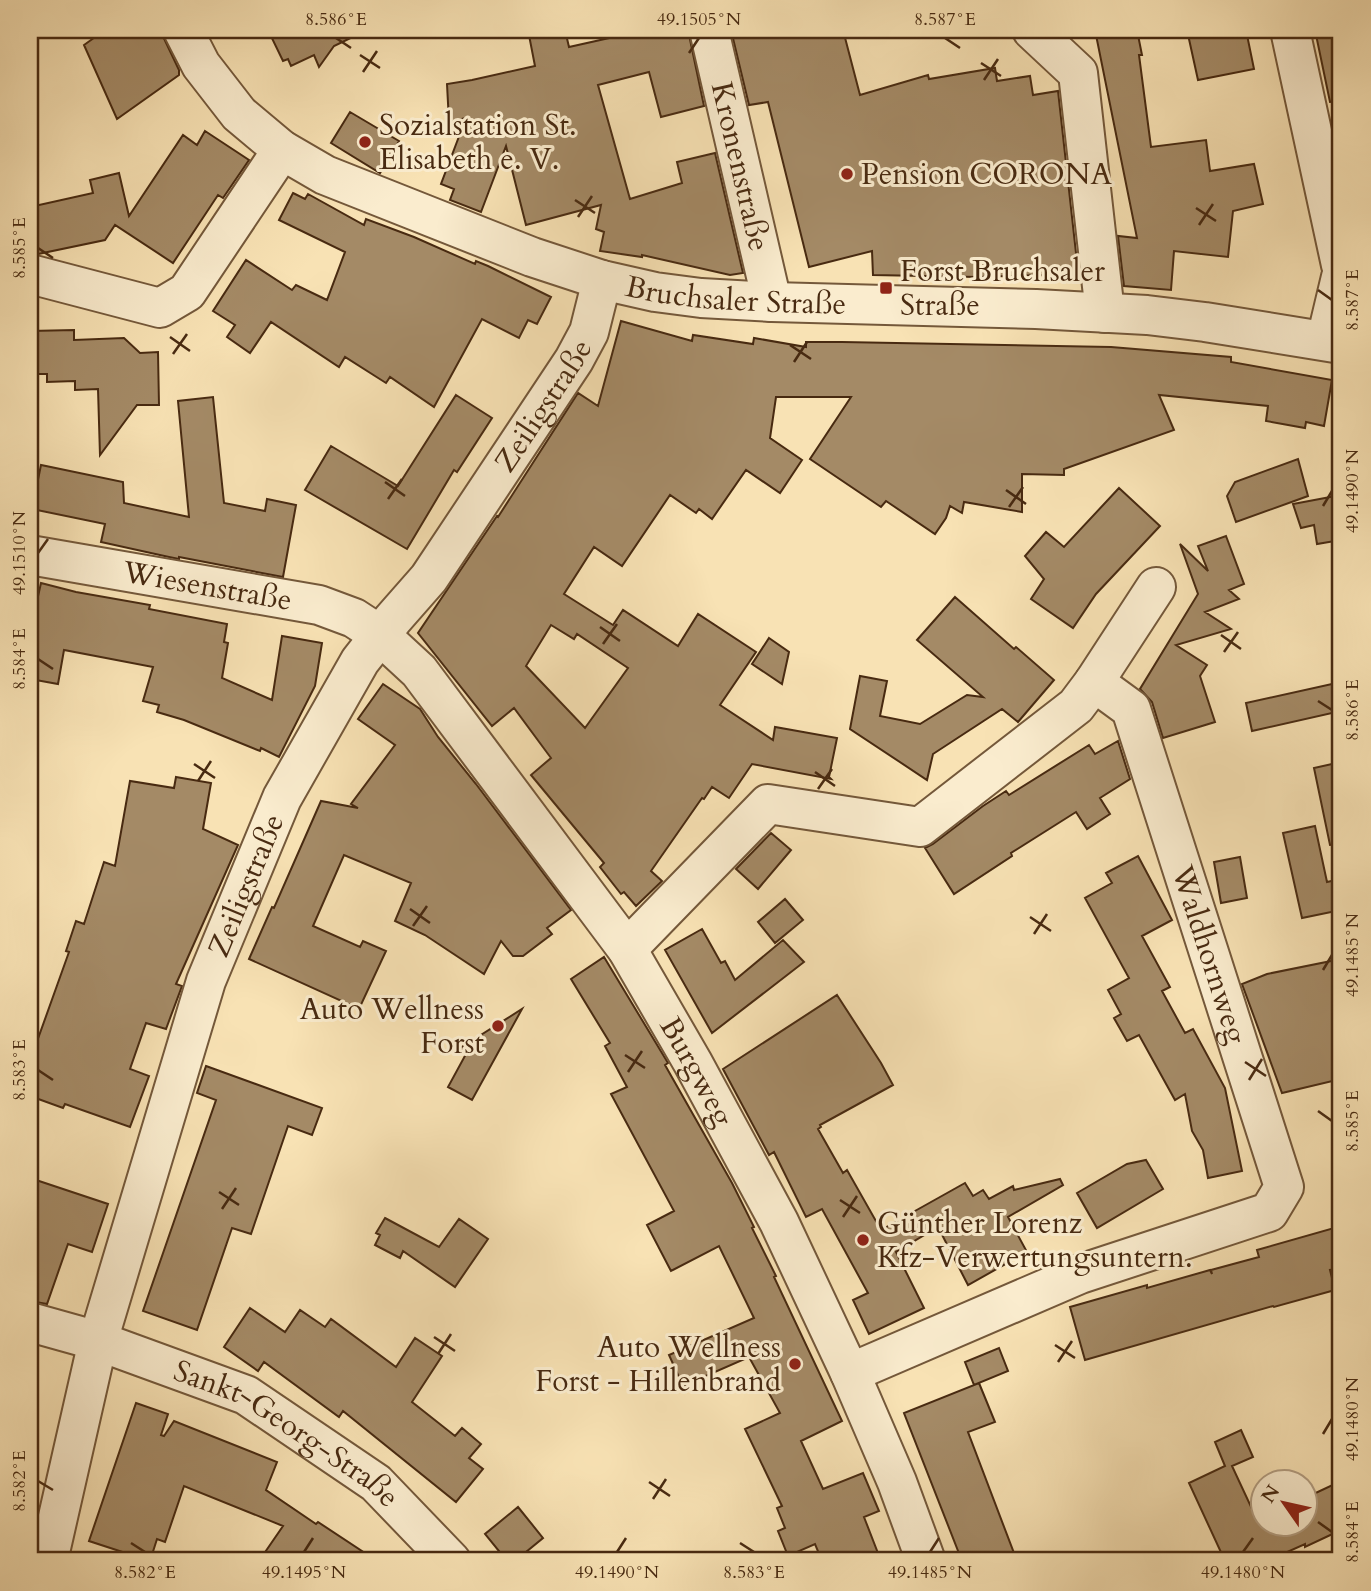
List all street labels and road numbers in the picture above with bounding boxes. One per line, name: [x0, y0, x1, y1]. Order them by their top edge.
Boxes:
street label: Kronenstraße: [701, 78, 780, 255]
street label: Bruchsaler Straße: [622, 266, 847, 324]
street label: Zeiligstraße: [485, 332, 602, 480]
street label: Wiesenstraße: [119, 551, 295, 620]
street label: Zeiligstraße: [198, 808, 294, 963]
street label: Waldhornweg: [1162, 859, 1257, 1049]
street label: Burgweg: [650, 1009, 744, 1133]
street label: Sankt-Georg-Straße: [168, 1350, 409, 1516]

